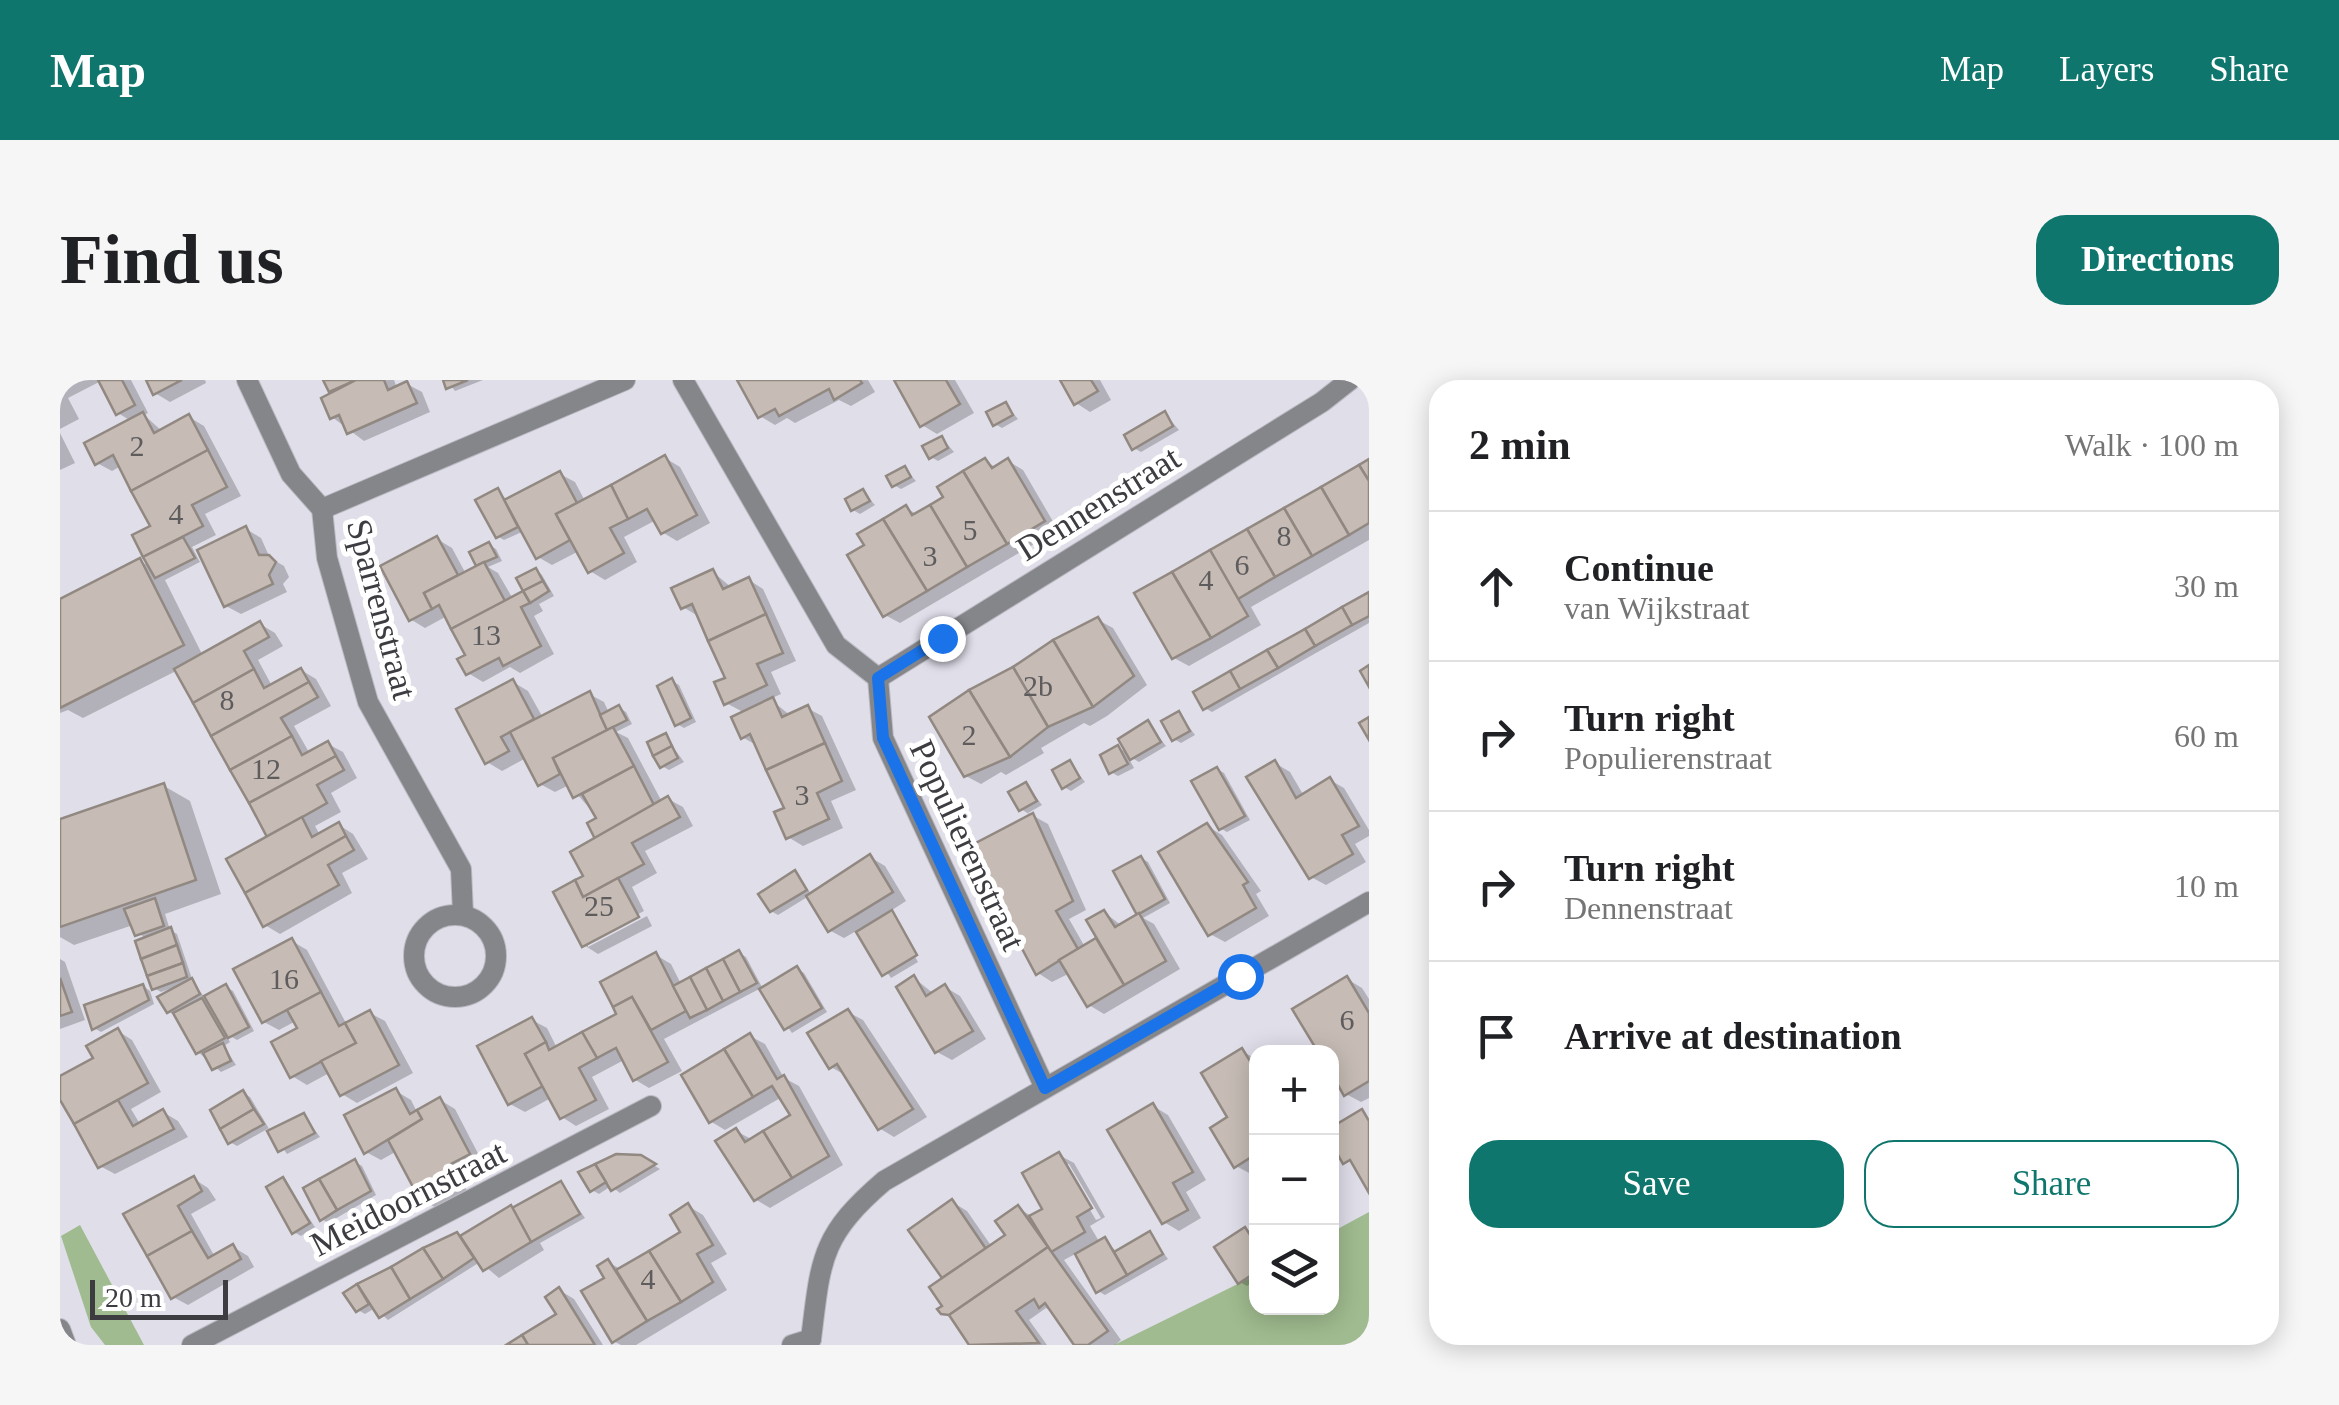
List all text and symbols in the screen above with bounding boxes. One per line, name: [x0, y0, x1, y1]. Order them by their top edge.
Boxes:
text: Map: [50, 44, 146, 97]
text: Map: [1940, 50, 2004, 89]
text: Layers: [2059, 50, 2154, 89]
text: Share: [2209, 50, 2289, 89]
button: Directions: [2036, 215, 2279, 305]
text: Find us: [60, 221, 284, 298]
text: 2 min: [1469, 422, 1571, 468]
text: Walk · 100 m: [2065, 427, 2239, 463]
house number: 2: [130, 429, 145, 462]
street label: Dennenstraat: [1010, 438, 1187, 569]
house number: 4: [169, 497, 184, 530]
house number: 5: [963, 513, 978, 546]
street label: Sparrenstraat: [339, 515, 424, 704]
house number: 8: [1277, 519, 1292, 552]
house number: 3: [923, 539, 938, 572]
text: Continue: [1564, 547, 1714, 589]
house number: 6: [1235, 548, 1250, 581]
icon: ahead: [1469, 559, 1524, 614]
house number: 4: [1199, 563, 1214, 596]
text: 30 m: [2174, 568, 2239, 604]
text: van Wijkstraat: [1564, 590, 1750, 626]
route end: [920, 616, 966, 662]
house number: 13: [471, 618, 501, 651]
house number: 2b: [1023, 669, 1053, 702]
house number: 8: [220, 683, 235, 716]
text: Turn right: [1564, 697, 1735, 739]
icon: right: [1469, 709, 1524, 764]
house number: 2: [962, 718, 977, 751]
text: 60 m: [2174, 718, 2239, 754]
street label: Populierenstraat: [902, 734, 1033, 957]
text: Populierenstraat: [1564, 740, 1772, 776]
house number: 12: [251, 752, 281, 785]
house number: 3: [795, 778, 810, 811]
text: Turn right: [1564, 847, 1735, 889]
icon: right: [1469, 859, 1524, 914]
text: 10 m: [2174, 868, 2239, 904]
house number: 25: [584, 889, 614, 922]
text: Dennenstraat: [1564, 890, 1733, 926]
route start: [1218, 954, 1264, 1000]
house number: 16: [269, 962, 299, 995]
house number: 6: [1340, 1003, 1355, 1036]
icon: arrive: [1469, 1009, 1524, 1064]
text: Arrive at destination: [1564, 1015, 1902, 1057]
map controls: [1249, 1045, 1339, 1315]
button: +: [1249, 1045, 1339, 1135]
street label: Meidoornstraat: [304, 1132, 513, 1264]
button: −: [1249, 1135, 1339, 1225]
button: Save: [1469, 1140, 1844, 1228]
button: Share: [1864, 1140, 2239, 1228]
button: layers: [1249, 1225, 1339, 1315]
house number: 4: [641, 1262, 656, 1295]
scale bar: [90, 1275, 228, 1320]
text: 20 m: [105, 1282, 162, 1313]

